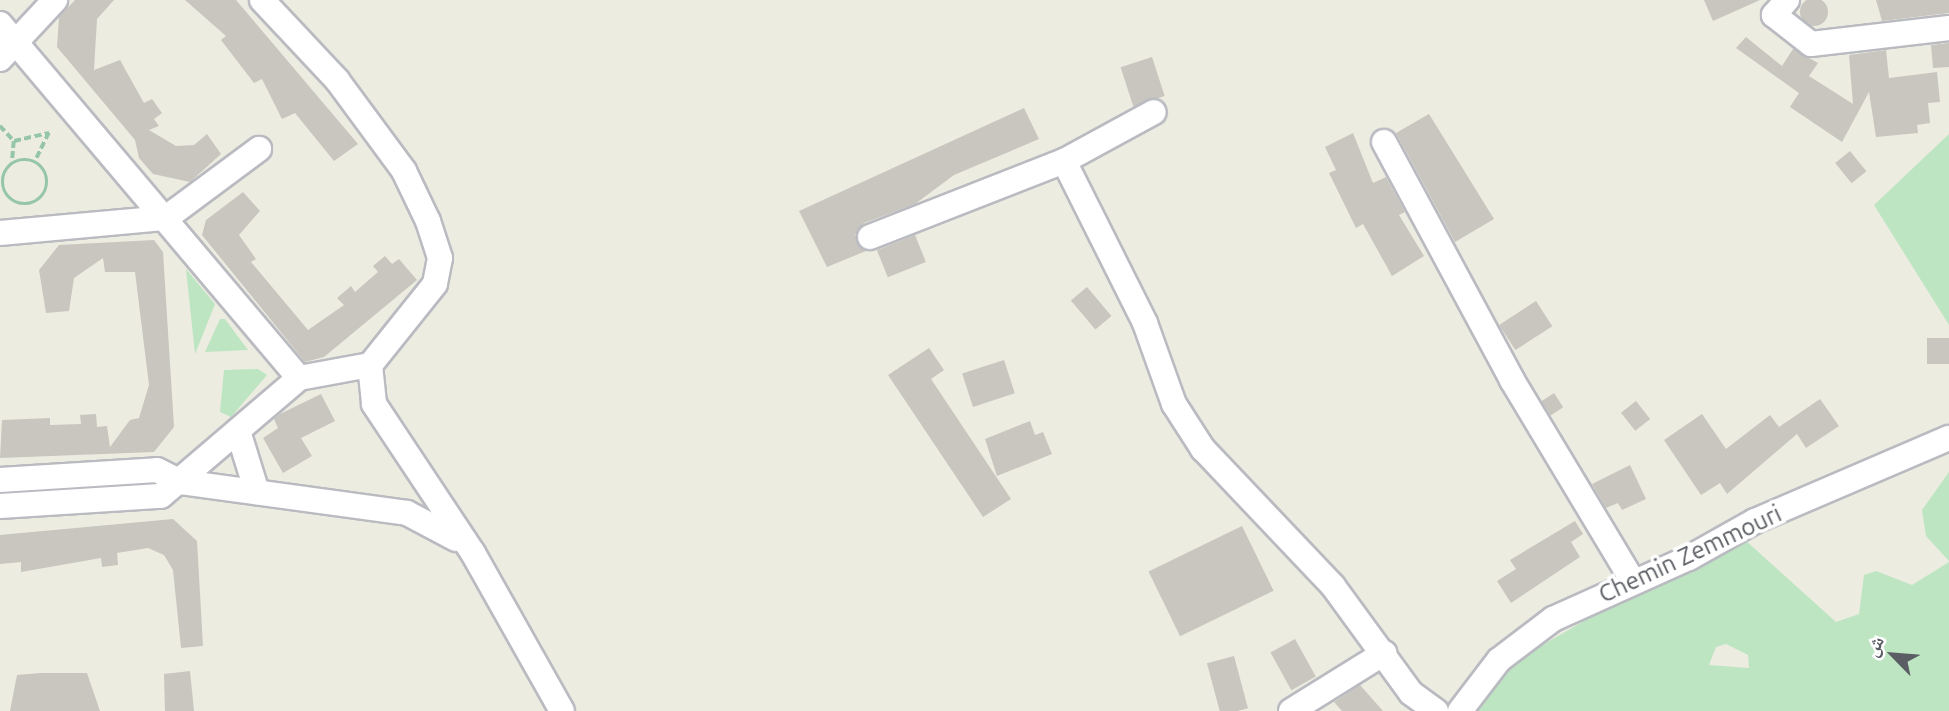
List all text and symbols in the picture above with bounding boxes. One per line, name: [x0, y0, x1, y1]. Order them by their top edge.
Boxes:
street label: Chemin Zemmouri: [1594, 499, 1786, 609]
north arrow: [1858, 620, 1928, 690]
text: ش: [1860, 632, 1888, 660]

